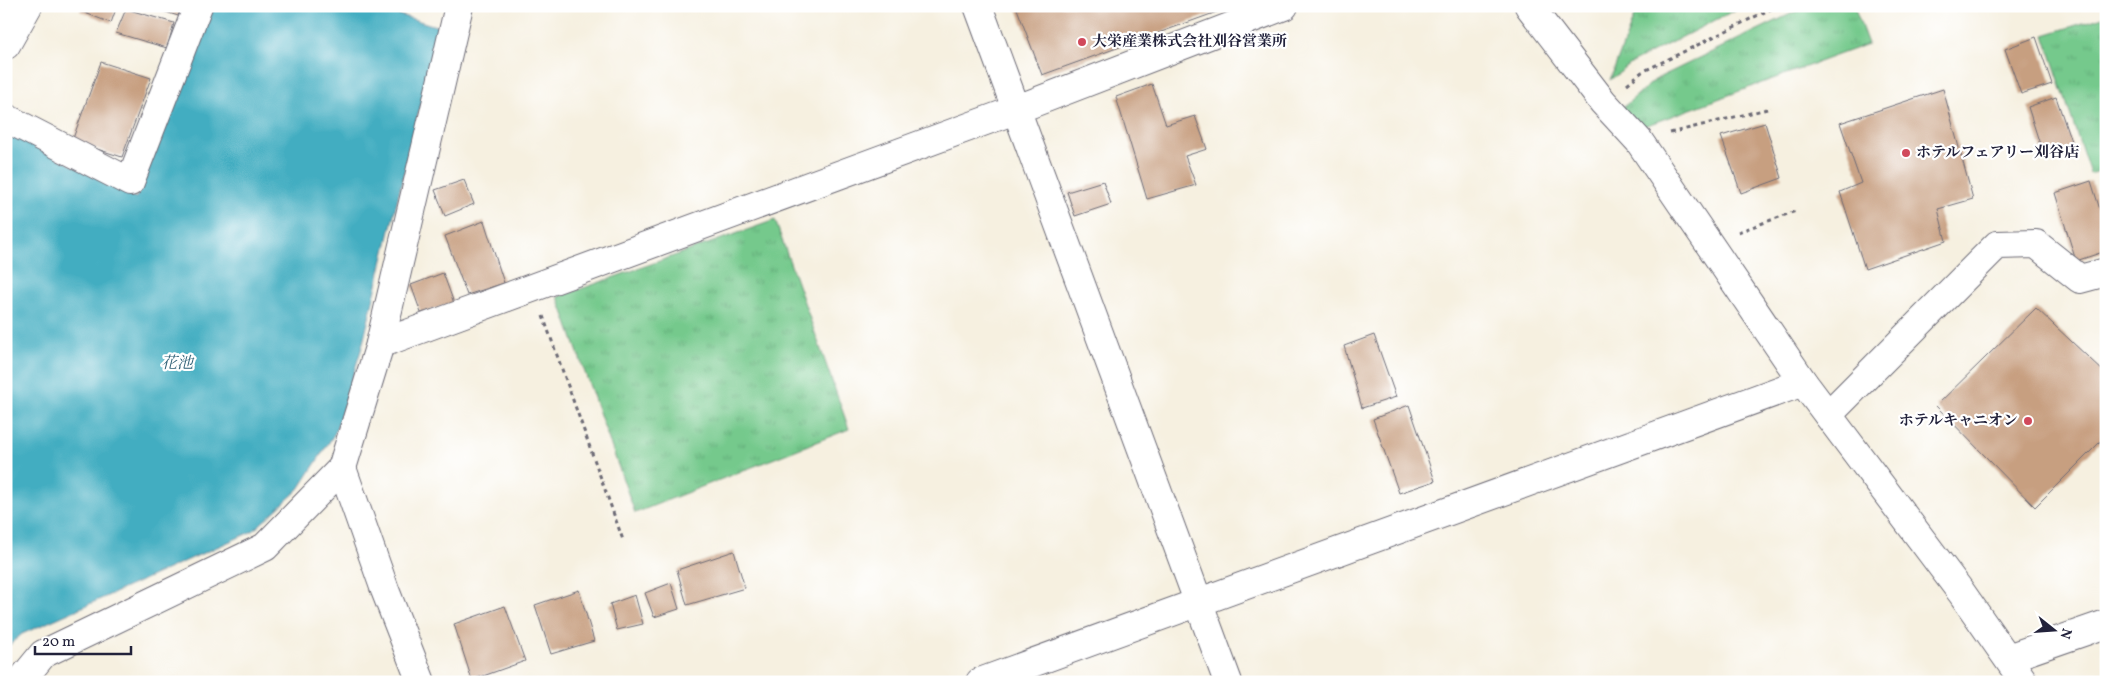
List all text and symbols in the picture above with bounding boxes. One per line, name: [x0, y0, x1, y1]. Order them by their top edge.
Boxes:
place label: 大栄産業株式会社刈谷営業所: [1092, 32, 1287, 53]
marker: 大栄産業株式会社刈谷営業所: [1076, 36, 1088, 48]
place label: ホテルフェアリー刈谷店: [1916, 143, 2079, 164]
marker: ホテルフェアリー刈谷店: [1900, 147, 1912, 159]
water label: 花池: [161, 353, 195, 375]
place label: ホテルキャニオン: [1899, 411, 2018, 432]
marker: ホテルキャニオン: [2022, 415, 2034, 427]
north arrow: [2030, 606, 2080, 656]
scale bar: [35, 623, 131, 655]
text: N: [2054, 626, 2076, 641]
text: 20 m: [42, 632, 75, 653]

